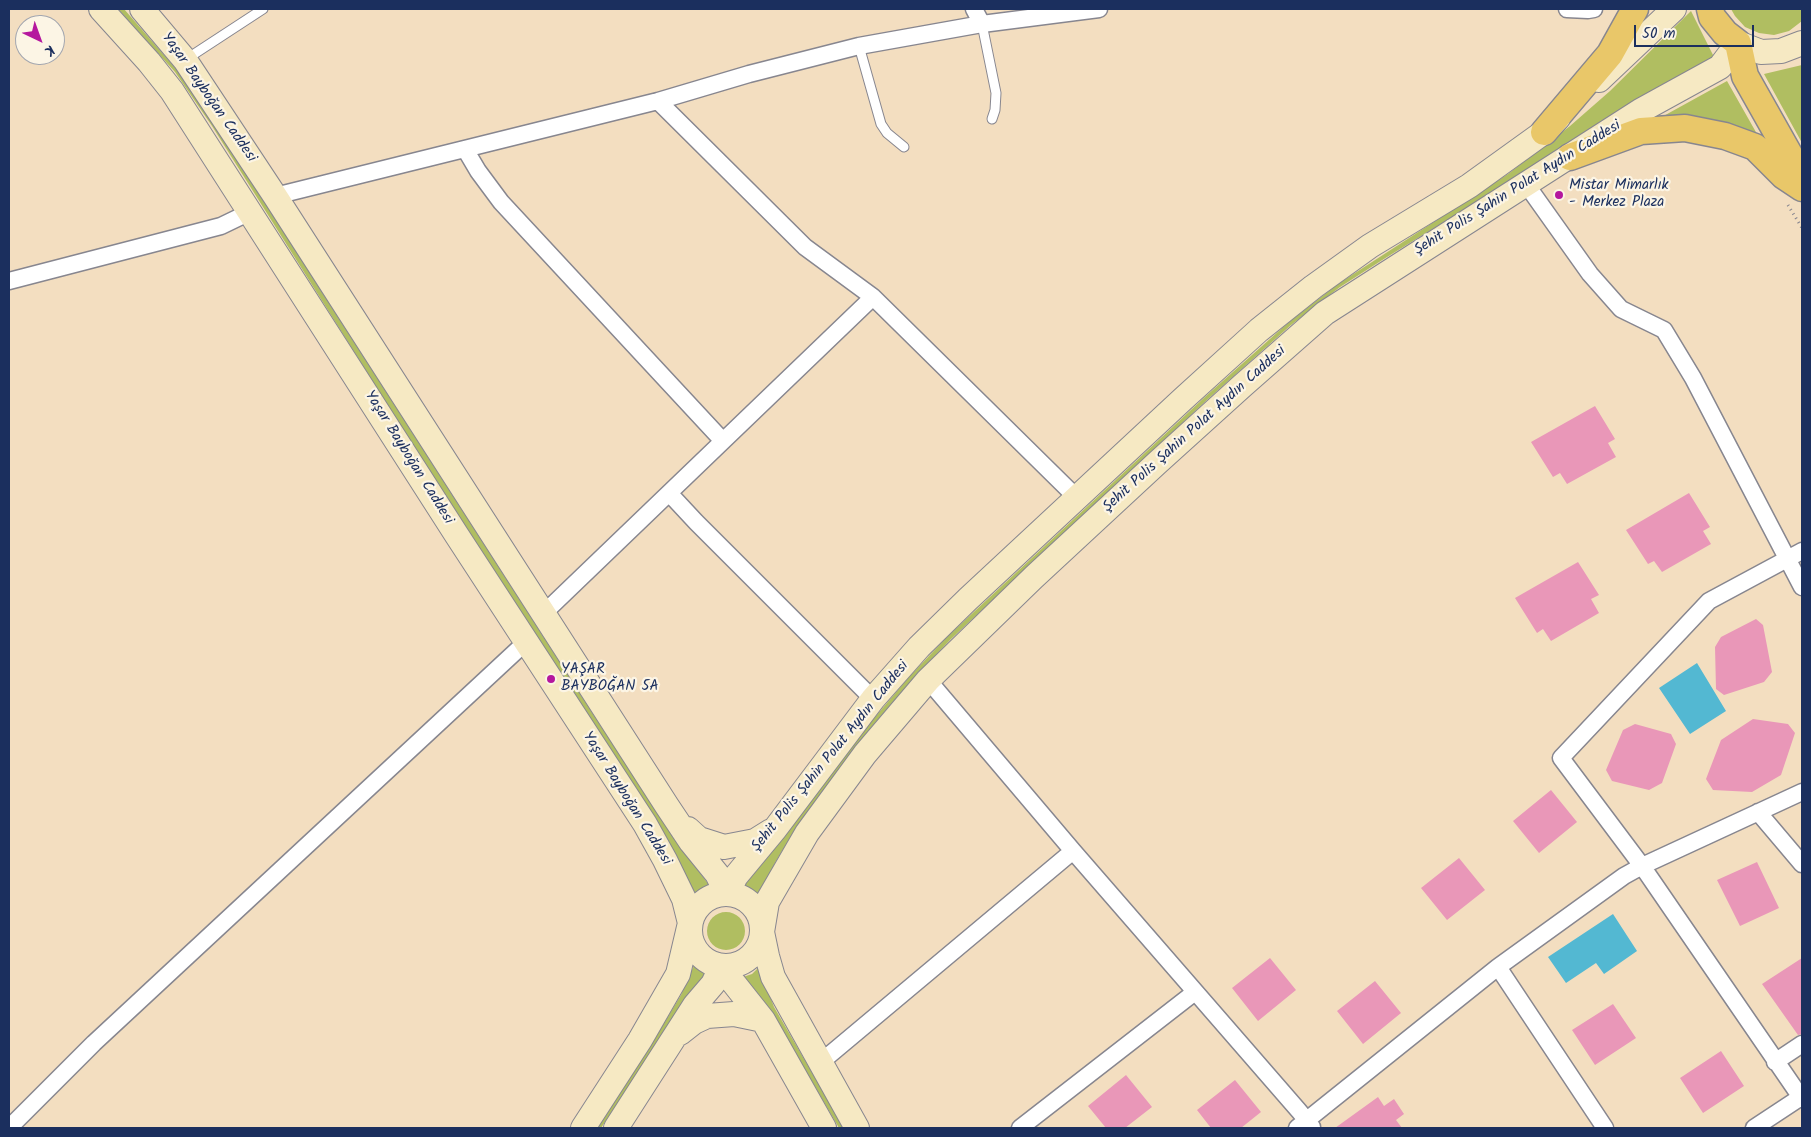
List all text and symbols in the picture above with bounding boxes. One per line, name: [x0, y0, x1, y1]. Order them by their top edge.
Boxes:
north arrow: [15, 15, 65, 65]
scale bar: [1636, 15, 1756, 47]
text: 50 m: [1642, 22, 1676, 46]
street label: Yaşar Bayboğan Caddesi: [156, 30, 260, 166]
text: K: [39, 39, 60, 61]
street label: Şehit Polis Şahin Polat Aydın Caddesi: [1411, 118, 1625, 260]
place label: Mistar Mimarlık - Merkez Plaza: [1569, 177, 1669, 212]
marker: Mistar Mimarlık - Merkez Plaza: [1553, 189, 1565, 201]
street label: Şehit Polis Şahin Polat Aydın Caddesi: [1100, 343, 1290, 517]
street label: Yaşar Bayboğan Caddesi: [360, 388, 456, 528]
street label: Şehit Polis Şahin Polat Aydın Caddesi: [748, 658, 914, 856]
place label: YAŞAR BAYBOĞAN 5A: [561, 661, 659, 696]
marker: YAŞAR BAYBOĞAN 5A: [545, 673, 557, 685]
street label: Yaşar Bayboğan Caddesi: [578, 729, 674, 869]

